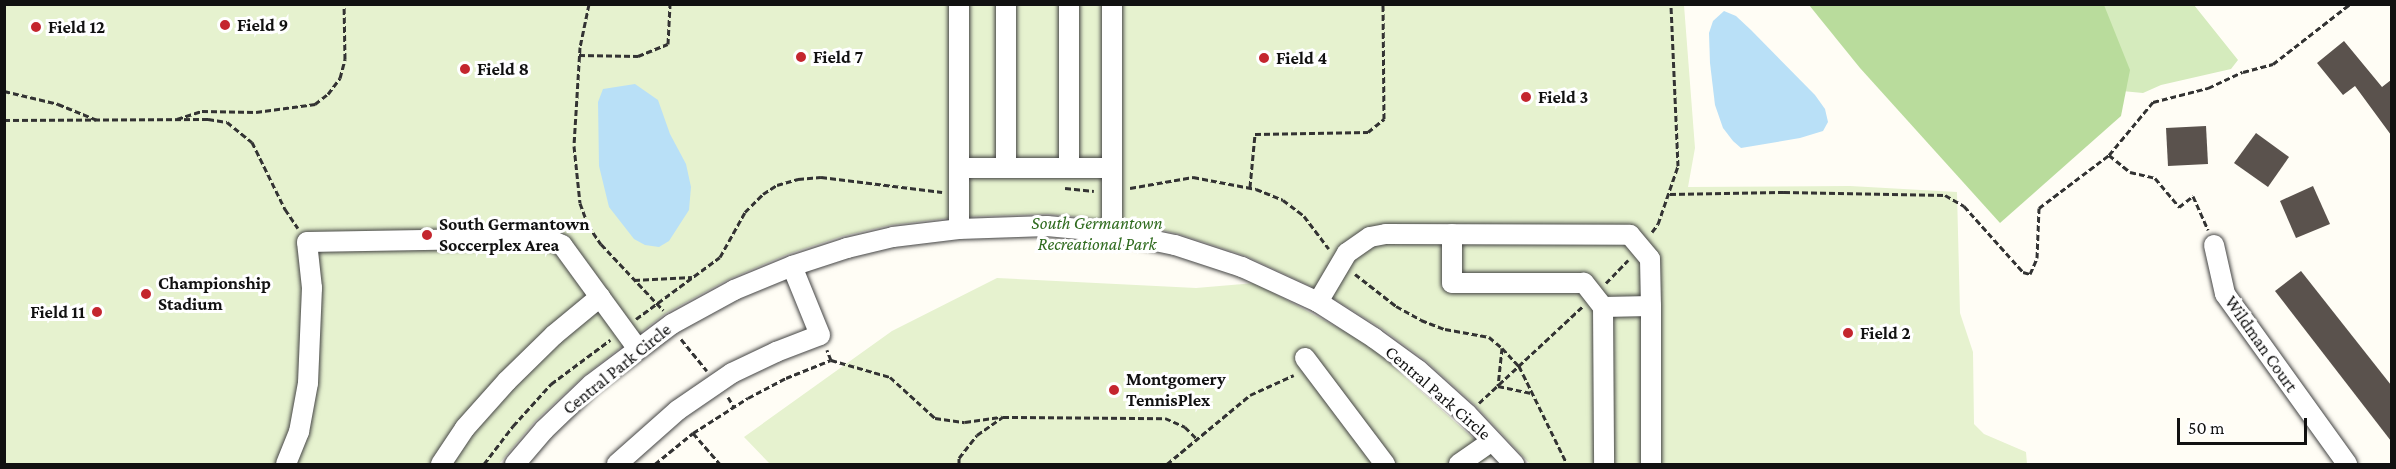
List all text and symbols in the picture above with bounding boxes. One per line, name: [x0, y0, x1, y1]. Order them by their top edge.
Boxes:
place label: Field 9: [237, 14, 288, 36]
place label: Field 12: [48, 16, 105, 38]
marker: Field 9: [218, 18, 232, 32]
marker: Field 12: [29, 20, 43, 34]
place label: Field 7: [813, 46, 863, 68]
place label: Field 4: [1276, 47, 1327, 69]
marker: Field 7: [794, 50, 808, 64]
marker: Field 4: [1257, 51, 1271, 65]
place label: Field 8: [477, 58, 529, 80]
marker: Field 8: [458, 62, 472, 76]
place label: Field 3: [1538, 86, 1588, 108]
marker: Field 3: [1519, 90, 1533, 104]
park label: South Germantown Recreational Park: [1031, 213, 1163, 256]
place label: South Germantown Soccerplex Area: [439, 214, 590, 256]
marker: South Germantown Soccerplex Area: [420, 228, 434, 242]
place label: Championship Stadium: [158, 273, 271, 316]
marker: Championship Stadium: [139, 287, 153, 301]
street label: Wildman Court: [2220, 292, 2302, 396]
place label: Field 11: [30, 301, 85, 323]
marker: Field 11: [90, 305, 104, 319]
street label: Central Park Circle: [558, 319, 676, 419]
place label: Field 2: [1860, 322, 1911, 344]
marker: Field 2: [1841, 326, 1855, 340]
street label: Central Park Circle: [1381, 341, 1495, 445]
place label: Montgomery TennisPlex: [1126, 369, 1226, 412]
marker: Montgomery TennisPlex: [1107, 383, 1121, 397]
scale bar: [2180, 406, 2310, 444]
text: 50 m: [2188, 418, 2225, 438]

